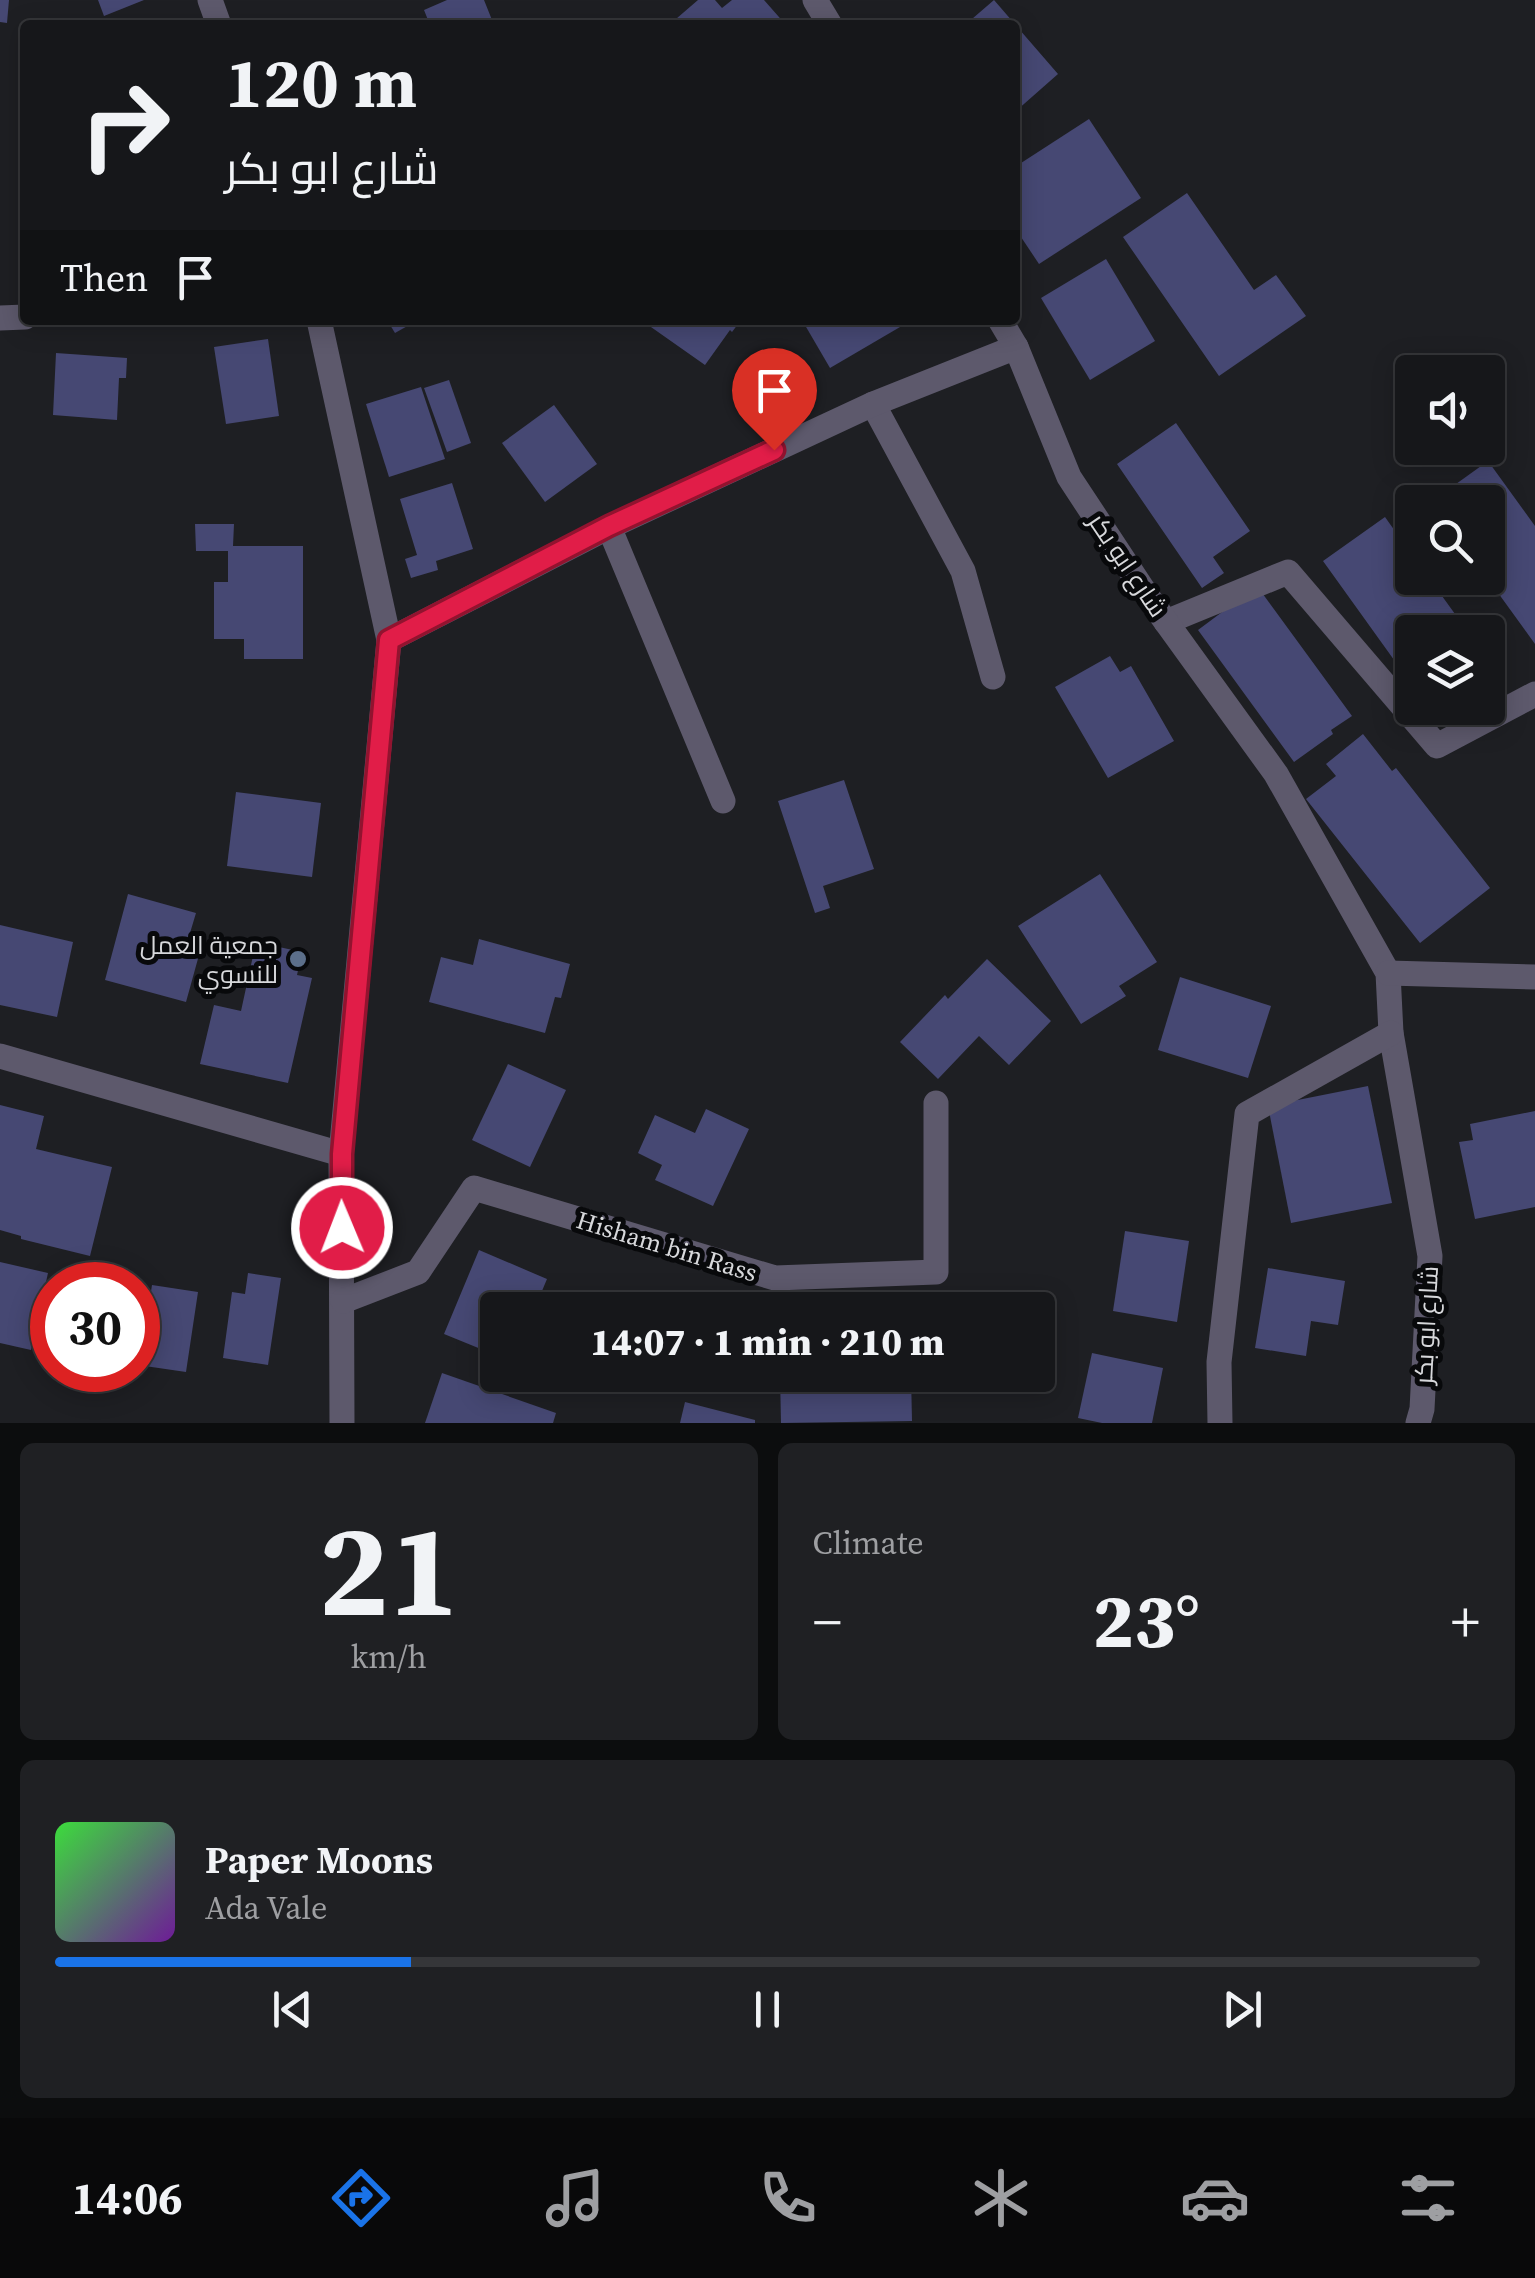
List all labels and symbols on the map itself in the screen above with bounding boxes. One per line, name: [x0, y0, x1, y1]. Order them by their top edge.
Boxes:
pin: [732, 348, 817, 451]
street label: شارع ابو بكر: [1080, 505, 1175, 624]
place label: جمعية العمل للنسوي: [140, 928, 278, 994]
marker: جمعية العمل للنسوي: [287, 948, 309, 970]
position arrow: [290, 1176, 394, 1280]
street label: Hisham bin Rass: [572, 1202, 762, 1290]
speed limit sign: 30: [30, 1262, 160, 1392]
street label: شارع ابو بكر: [1406, 1265, 1446, 1387]

